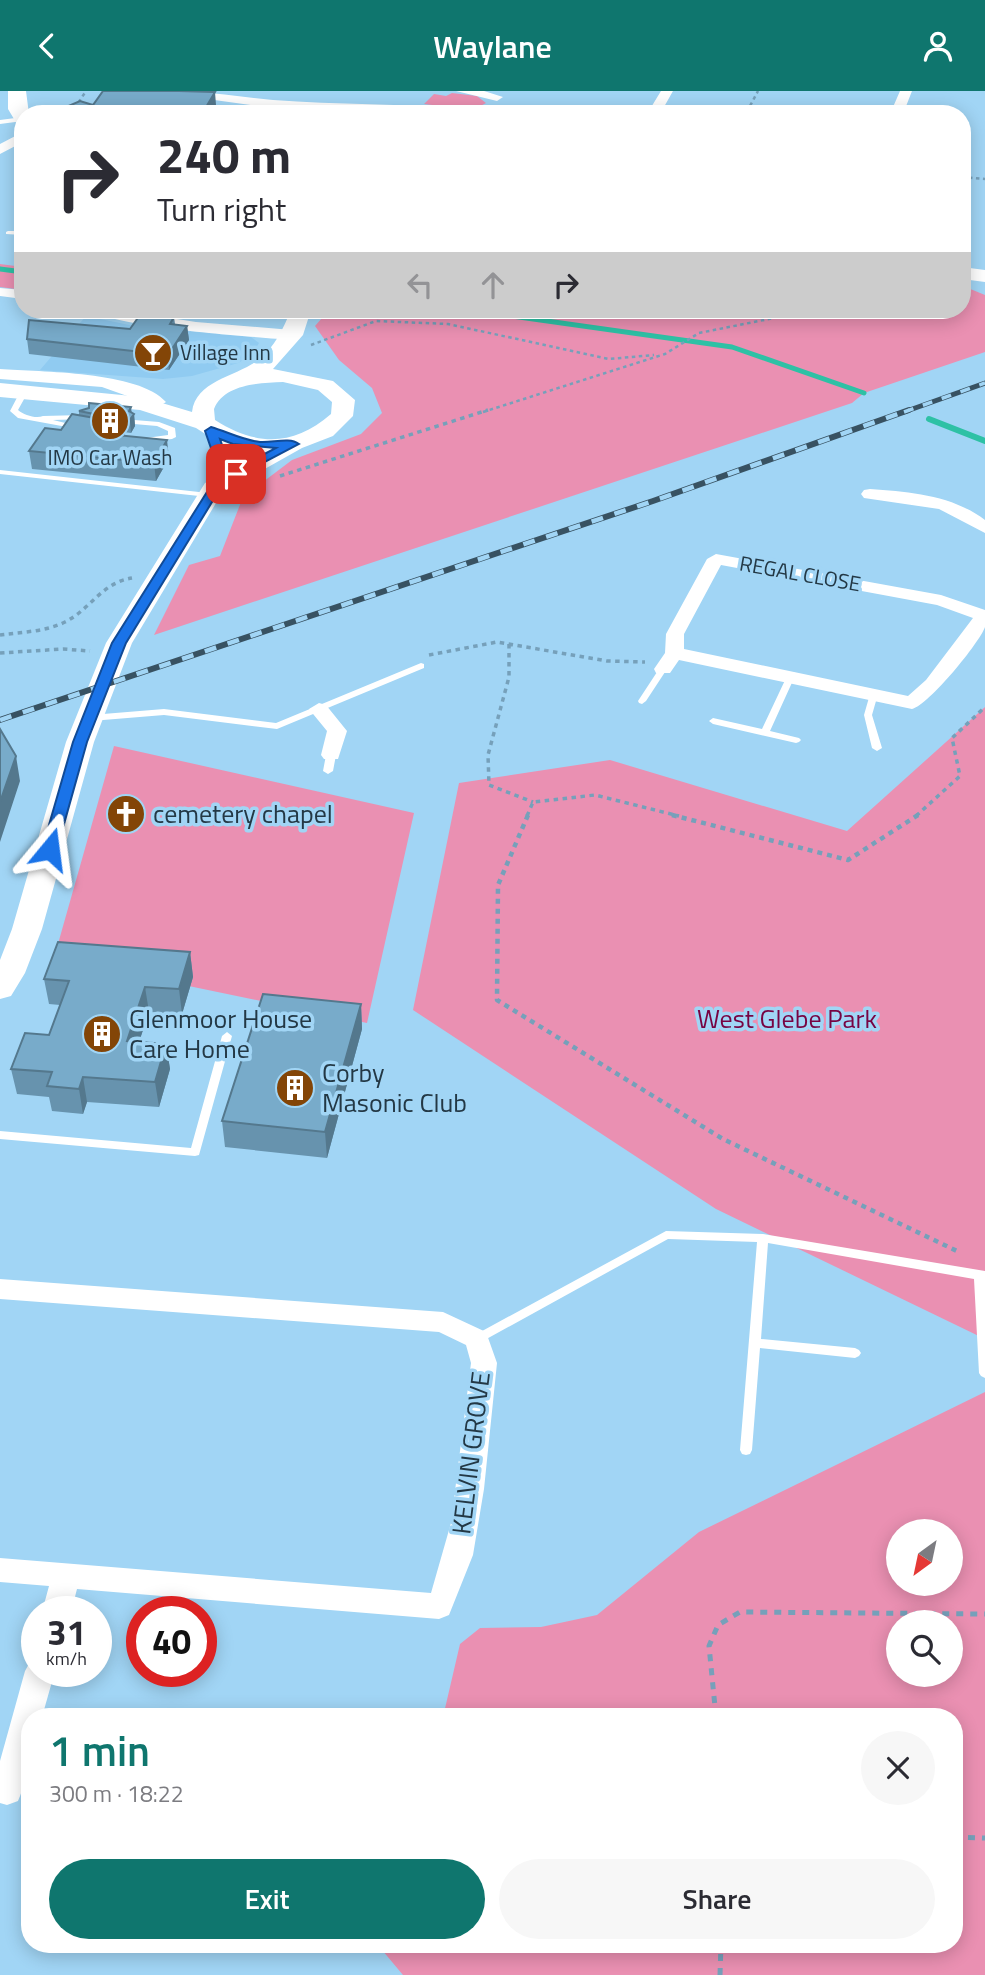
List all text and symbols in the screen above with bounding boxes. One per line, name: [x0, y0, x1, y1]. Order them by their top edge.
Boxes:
text: Waylane: [433, 22, 552, 70]
icon: back: [28, 27, 66, 65]
icon: person: [919, 27, 957, 65]
text: 240 m: [157, 117, 291, 192]
icon: right: [42, 133, 133, 224]
text: Turn right: [157, 185, 286, 233]
icon: left: [401, 266, 439, 304]
icon: ahead: [474, 266, 512, 304]
icon: right: [547, 266, 585, 304]
bar icon: Village Inn: [132, 332, 174, 374]
place label: Village Inn: [180, 336, 271, 368]
building icon: IMO Car Wash: [89, 400, 131, 442]
place label: IMO Car Wash: [48, 441, 172, 473]
pin: [206, 444, 266, 504]
icon: arrive: [217, 455, 255, 493]
street label: REGAL CLOSE: [737, 547, 863, 599]
church icon: cemetery chapel: [105, 793, 147, 835]
place label: cemetery chapel: [153, 794, 333, 833]
position arrow: [13, 812, 87, 886]
place label: Glenmoor House Care Home: [129, 999, 312, 1068]
park label: West Glebe Park: [697, 999, 877, 1038]
building icon: Glenmoor House Care Home: [81, 1013, 123, 1055]
place label: Corby Masonic Club: [322, 1053, 467, 1122]
building icon: Corby Masonic Club: [274, 1067, 316, 1109]
street label: KELVIN GROVE: [441, 1370, 500, 1536]
north arrow: [886, 1519, 962, 1596]
map controls: [886, 1519, 963, 1687]
speed limit sign: 40: [126, 1596, 217, 1687]
text: 31: [47, 1605, 86, 1659]
button: search: [886, 1610, 963, 1687]
text: km/h: [46, 1645, 87, 1672]
text: 1 min: [49, 1718, 150, 1782]
button: close: [861, 1731, 935, 1805]
text: 300 m · 18:22: [49, 1776, 184, 1811]
button: Exit: [49, 1859, 485, 1939]
button: Share: [499, 1859, 935, 1939]

